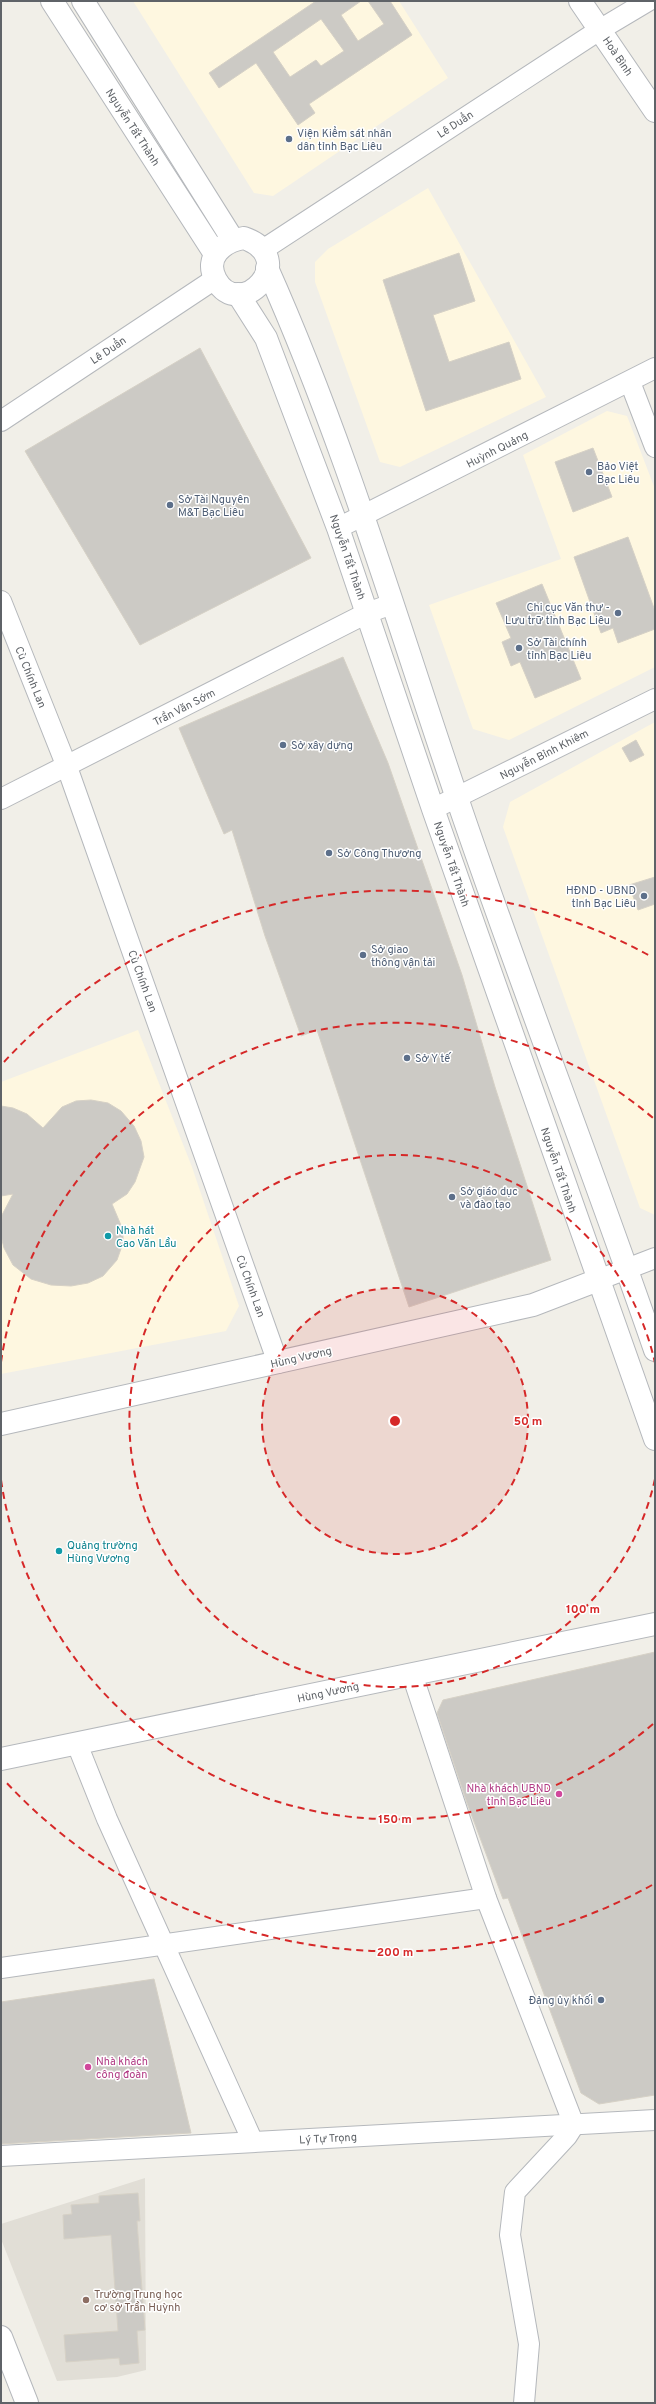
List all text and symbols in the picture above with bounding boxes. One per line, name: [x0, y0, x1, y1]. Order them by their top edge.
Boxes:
street label: Hoà Bình: [599, 34, 635, 79]
street label: Nguyễn Tất Thành: [102, 86, 163, 169]
street label: Lê Duẩn: [434, 107, 476, 142]
place label: Viện Kiểm sát nhân dân tỉnh Bạc Liêu: [297, 126, 392, 154]
marker: Viện Kiểm sát nhân dân tỉnh Bạc Liêu: [284, 134, 294, 144]
street label: Lê Duẩn: [87, 333, 129, 368]
street label: Huỳnh Quảng: [464, 428, 531, 471]
place label: Bảo Việt Bạc Liêu: [597, 460, 639, 487]
marker: Bảo Việt Bạc Liêu: [584, 467, 594, 477]
place label: Sở Tài Nguyên M&T Bạc Liêu: [178, 493, 249, 520]
marker: Sở Tài Nguyên M&T Bạc Liêu: [165, 500, 175, 510]
street label: Nguyễn Tất Thành: [326, 512, 369, 602]
place label: Chi cục Văn thư - Lưu trữ tỉnh Bạc Liêu: [505, 601, 610, 628]
marker: Chi cục Văn thư - Lưu trữ tỉnh Bạc Liêu: [613, 608, 623, 618]
place label: Sở Tài chính tỉnh Bạc Liêu: [527, 636, 591, 663]
marker: Sở Tài chính tỉnh Bạc Liêu: [514, 643, 524, 653]
street label: Cù Chính Lan: [11, 645, 49, 710]
street label: Trần Văn Sớm: [151, 686, 218, 730]
street label: Nguyễn Bỉnh Khiêm: [497, 726, 591, 783]
place label: Sở xây dựng: [291, 739, 353, 753]
marker: Sở xây dựng: [278, 740, 288, 750]
street label: Nguyễn Tất Thành: [430, 819, 473, 909]
place label: Sở Công Thương: [337, 847, 421, 861]
marker: Sở Công Thương: [324, 848, 334, 858]
place label: HĐND - UBND tỉnh Bạc Liêu: [566, 884, 636, 911]
marker: HĐND - UBND tỉnh Bạc Liêu: [639, 891, 649, 901]
place label: Sở giao thông vận tải: [371, 943, 435, 970]
street label: Cù Chính Lan: [124, 948, 160, 1014]
marker: Sở giao thông vận tải: [358, 950, 368, 960]
place label: Sở Y tế: [415, 1052, 452, 1066]
marker: Sở Y tế: [402, 1053, 412, 1063]
street label: Nguyễn Tất Thành: [537, 1125, 580, 1215]
place label: Sở giáo dục và đào tạo: [460, 1185, 518, 1212]
marker: Sở giáo dục và đào tạo: [447, 1192, 457, 1202]
place label: Nhà hát Cao Văn Lầu: [116, 1224, 177, 1251]
marker: Nhà hát Cao Văn Lầu: [103, 1231, 113, 1241]
street label: Cù Chính Lan: [232, 1253, 268, 1319]
street label: Hùng Vương: [269, 1344, 333, 1372]
centre of rings: [388, 1414, 402, 1428]
text: 50 m: [514, 1414, 542, 1430]
place label: Quảng trường Hùng Vương: [67, 1539, 138, 1566]
marker: Quảng trường Hùng Vương: [54, 1546, 64, 1556]
text: 100 m: [566, 1602, 600, 1618]
street label: Hùng Vương: [296, 1680, 360, 1706]
place label: Nhà khách UBND tỉnh Bạc Liêu: [467, 1782, 551, 1809]
marker: Nhà khách UBND tỉnh Bạc Liêu: [554, 1789, 564, 1799]
text: 150 m: [378, 1812, 412, 1828]
text: 200 m: [377, 1945, 413, 1961]
place label: Đảng ủy khối: [529, 1994, 593, 2008]
marker: Đảng ủy khối: [596, 1995, 606, 2005]
place label: Nhà khách công đoàn: [96, 2055, 148, 2082]
marker: Nhà khách công đoàn: [83, 2062, 93, 2072]
street label: Lý Tự Trọng: [299, 2130, 357, 2148]
place label: Trường Trung học cơ sở Trần Huỳnh: [94, 2288, 182, 2315]
marker: Trường Trung học cơ sở Trần Huỳnh: [81, 2295, 91, 2305]

